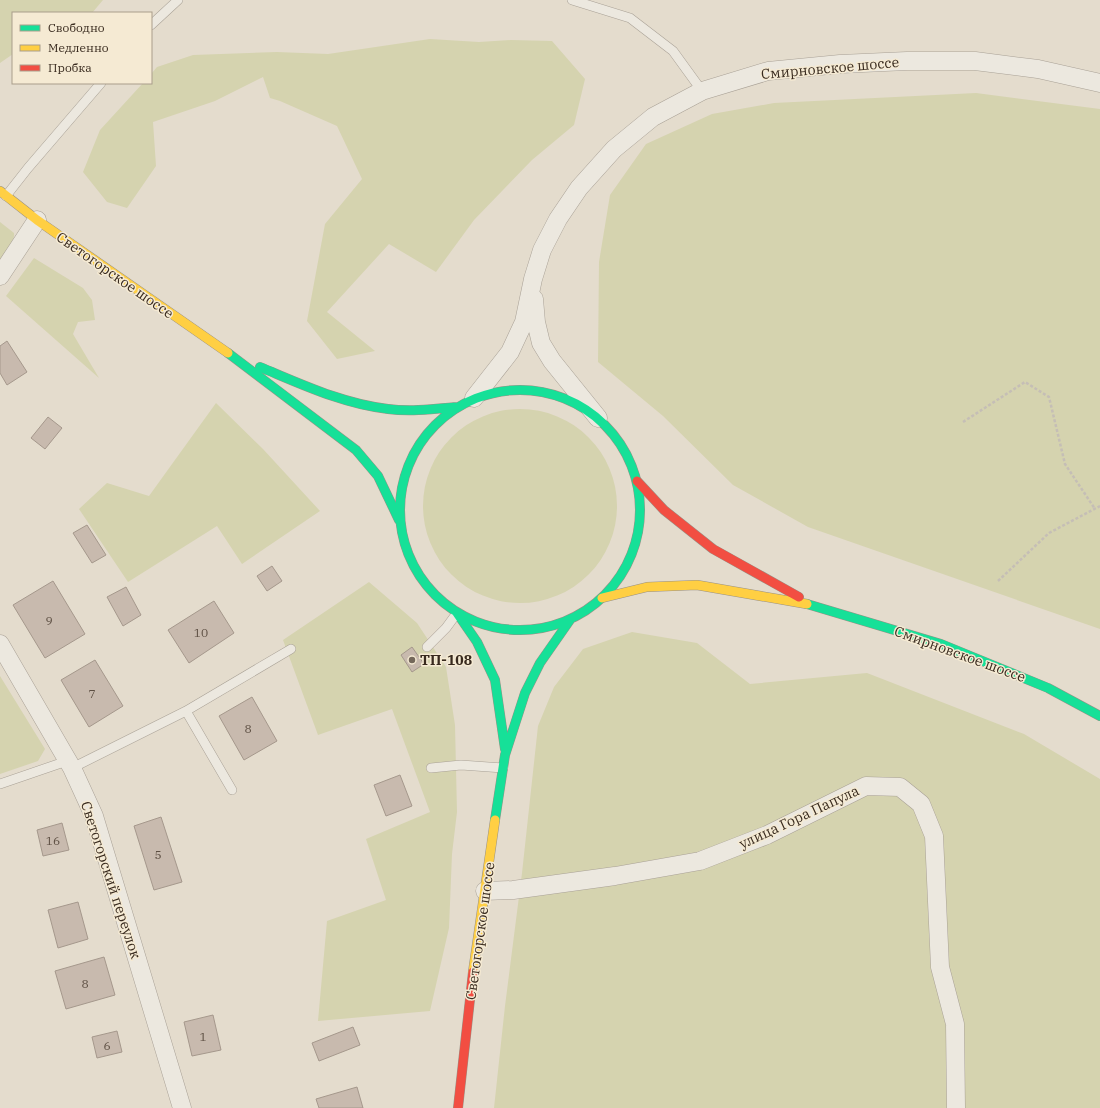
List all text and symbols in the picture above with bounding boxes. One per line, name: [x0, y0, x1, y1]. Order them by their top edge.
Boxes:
legend: [12, 12, 152, 84]
text: Свободно: [48, 20, 105, 35]
text: Медленно: [48, 40, 109, 55]
street label: Смирновское шоссе: [760, 53, 900, 83]
text: Пробка: [48, 60, 92, 75]
street label: Светогорское шоссе: [53, 228, 177, 322]
house number: 9: [45, 613, 53, 628]
street label: Смирновское шоссе: [892, 622, 1028, 686]
house number: 10: [194, 625, 208, 640]
place label: ТП-108: [420, 651, 472, 669]
marker: ТП-108: [407, 655, 417, 665]
house number: 7: [88, 686, 96, 701]
house number: 8: [244, 721, 252, 736]
street label: улица Гора Папула: [736, 781, 862, 853]
street label: Светогорский переулок: [77, 799, 145, 961]
house number: 16: [46, 833, 60, 848]
house number: 5: [154, 847, 162, 862]
street label: Светогорское шоссе: [461, 861, 499, 1001]
house number: 8: [81, 976, 89, 991]
house number: 1: [199, 1029, 207, 1044]
house number: 6: [103, 1038, 111, 1053]

